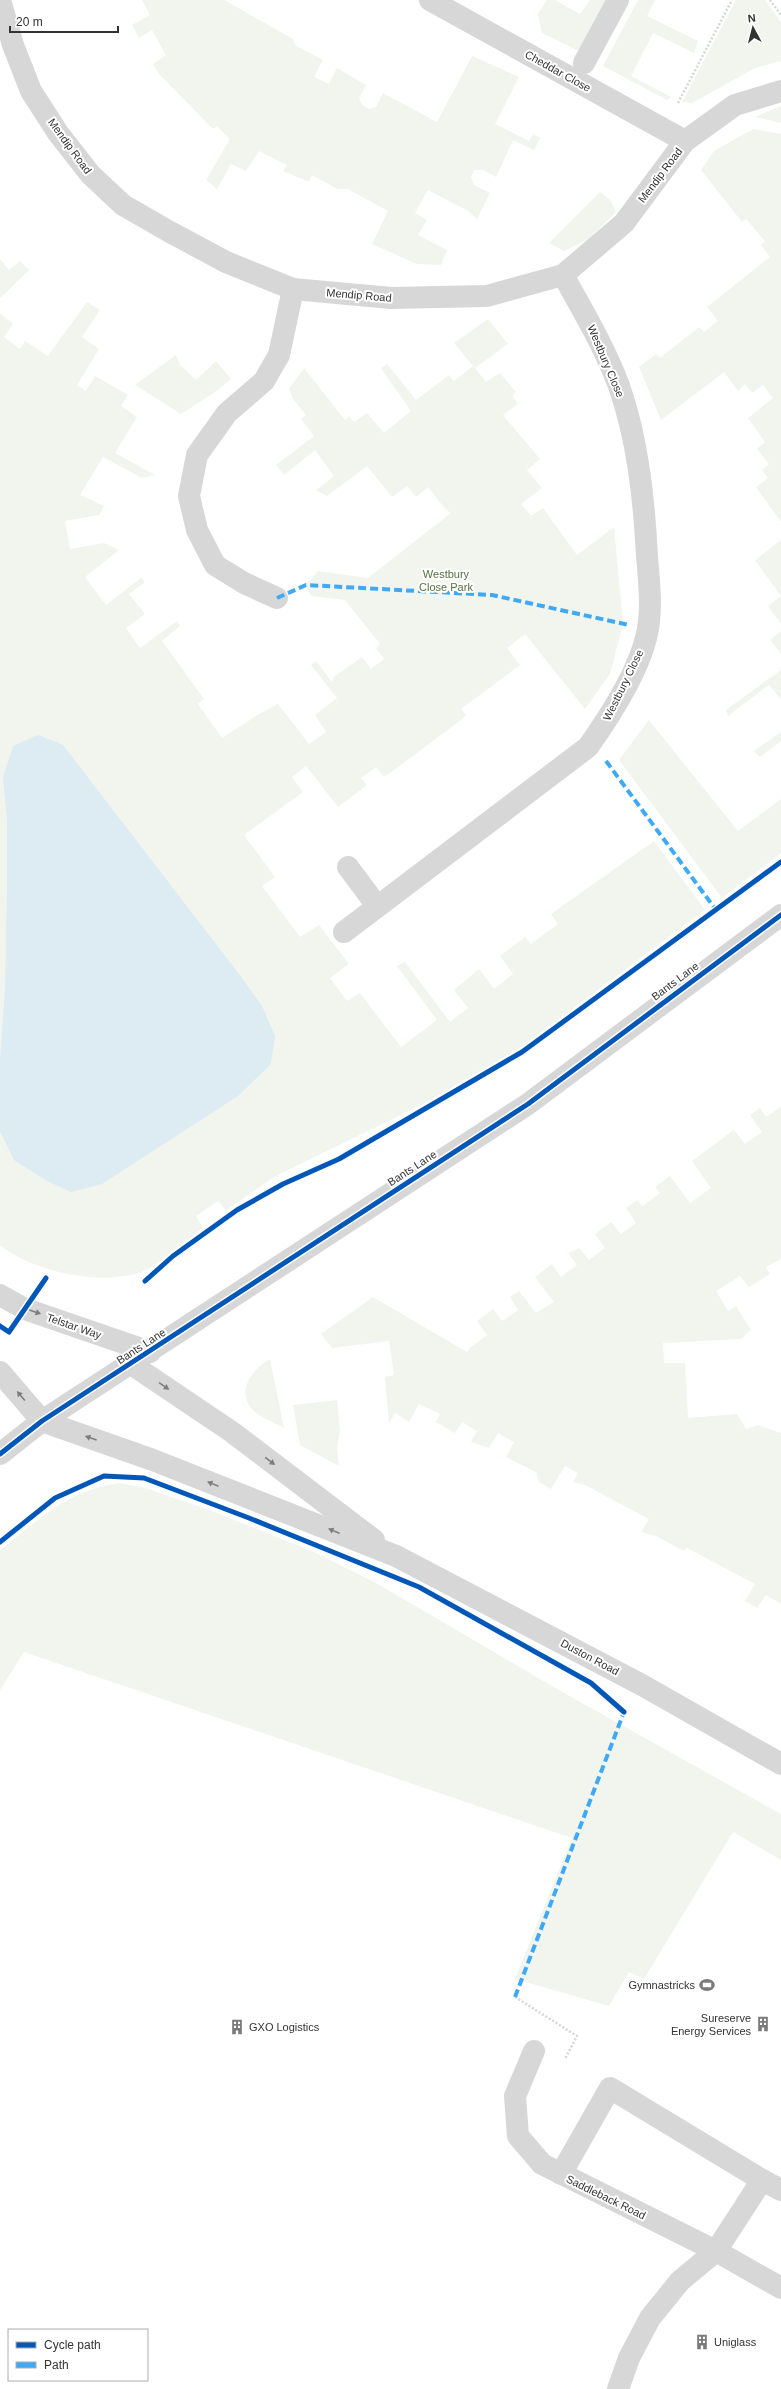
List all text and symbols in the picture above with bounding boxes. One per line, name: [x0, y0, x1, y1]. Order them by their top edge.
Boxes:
scale bar: [10, 8, 118, 34]
north arrow: [733, 8, 773, 48]
text: N: [747, 12, 757, 25]
text: 20 m: [16, 15, 43, 29]
street label: Cheddar Close: [523, 48, 593, 94]
street label: Mendip Road: [46, 116, 94, 176]
street label: Mendip Road: [636, 145, 684, 205]
street label: Mendip Road: [326, 286, 392, 304]
street label: Westbury Close: [585, 323, 627, 399]
park label: Westbury Close Park: [419, 568, 473, 593]
street label: Westbury Close: [601, 648, 645, 722]
street label: Bants Lane: [649, 959, 701, 1003]
street label: Bants Lane: [385, 1148, 439, 1188]
one-way arrow: [29, 1309, 41, 1315]
street label: Telstar Way: [45, 1311, 103, 1341]
street label: Bants Lane: [114, 1326, 168, 1366]
one-way arrow: [158, 1382, 169, 1390]
one-way arrow: [17, 1391, 26, 1402]
one-way arrow: [85, 1435, 97, 1441]
one-way arrow: [265, 1456, 275, 1464]
one-way arrow: [206, 1480, 218, 1486]
one-way arrow: [327, 1528, 339, 1534]
street label: Duston Road: [559, 1637, 621, 1677]
sports icon: Gymnastricks: [698, 1976, 716, 1994]
place label: Gymnastricks: [628, 1979, 695, 1991]
place label: Sureserve Energy Services: [671, 2012, 751, 2037]
building icon: Sureserve Energy Services: [754, 2015, 772, 2033]
building icon: GXO Logistics: [228, 2018, 246, 2036]
place label: GXO Logistics: [249, 2021, 320, 2033]
street label: Saddleback Road: [564, 2173, 648, 2221]
legend: [8, 2329, 148, 2381]
building icon: Uniglass: [693, 2333, 711, 2351]
place label: Uniglass: [714, 2336, 757, 2348]
text: Cycle path: [44, 2338, 101, 2352]
text: Path: [44, 2358, 69, 2372]

